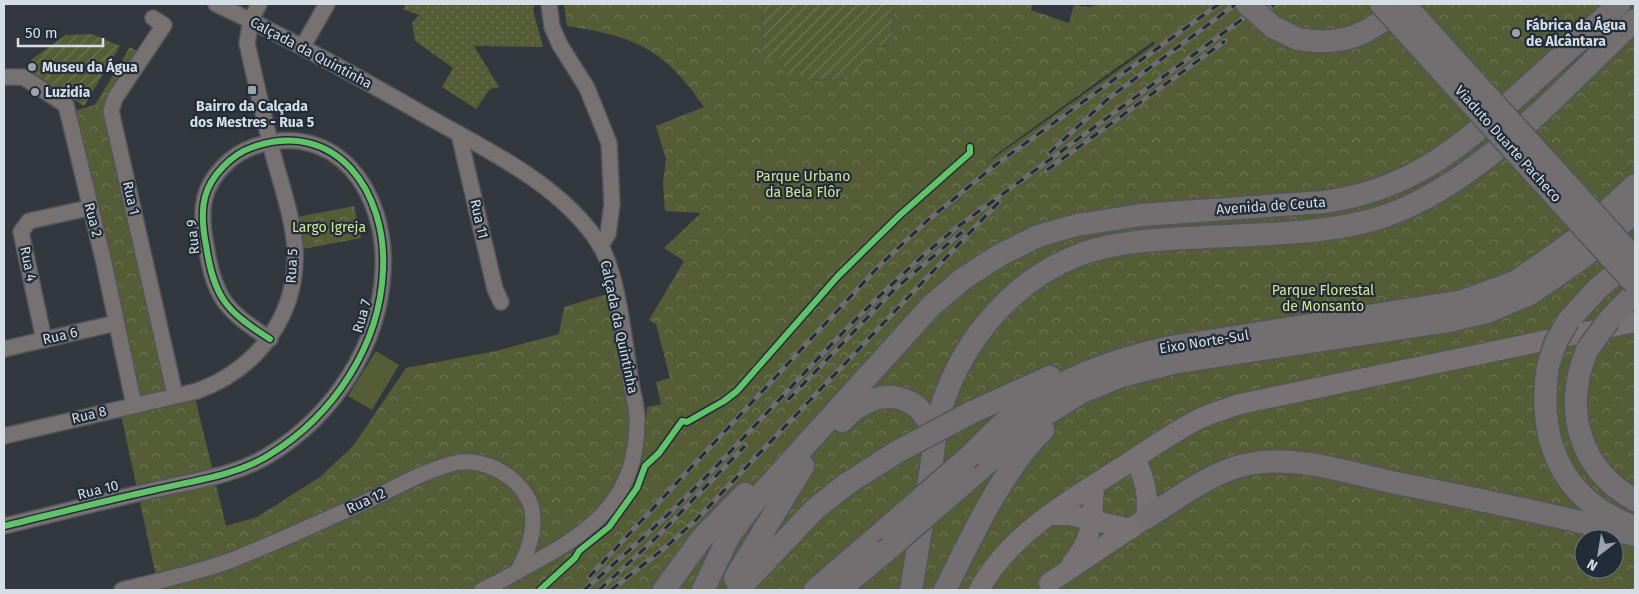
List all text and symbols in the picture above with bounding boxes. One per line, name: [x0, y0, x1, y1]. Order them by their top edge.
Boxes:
street label: Calçada da Quintinha: [247, 14, 375, 92]
scale bar: [18, 15, 102, 47]
place label: Fábrica da Água de Alcântara: [1526, 16, 1626, 50]
text: 50 m: [25, 24, 58, 42]
marker: Fábrica da Água de Alcântara: [1510, 27, 1522, 39]
place label: Museu da Água: [42, 58, 138, 76]
marker: Museu da Água: [26, 61, 38, 73]
street label: Viaduto Duarte Pacheco: [1451, 82, 1565, 206]
place label: Luzidia: [45, 84, 91, 101]
marker: Bairro da Calçada dos Mestres - Rua 5: [246, 84, 258, 96]
marker: Luzidia: [29, 86, 41, 98]
place label: Bairro da Calçada dos Mestres - Rua 5: [190, 98, 315, 131]
park label: Parque Urbano da Bela Flôr: [756, 168, 850, 201]
street label: Rua 1: [119, 180, 143, 216]
street label: Avenida de Ceuta: [1216, 194, 1326, 218]
street label: Rua 11: [466, 198, 492, 240]
street label: Rua 2: [80, 201, 106, 239]
street label: Rua 9: [183, 219, 203, 255]
park label: Largo Igreja: [292, 219, 366, 236]
street label: Rua 4: [16, 245, 40, 284]
street label: Rua 5: [283, 248, 301, 284]
street label: Calçada da Quintinha: [597, 259, 641, 395]
park label: Parque Florestal de Monsanto: [1272, 282, 1374, 315]
street label: Rua 7: [349, 297, 375, 335]
street label: Rua 6: [41, 324, 79, 348]
street label: Eixo Norte-Sul: [1158, 327, 1250, 357]
street label: Rua 8: [70, 403, 109, 427]
street label: Rua 10: [76, 477, 121, 503]
street label: Rua 12: [344, 485, 388, 517]
north arrow: [1574, 529, 1624, 579]
text: N: [1584, 555, 1601, 574]

